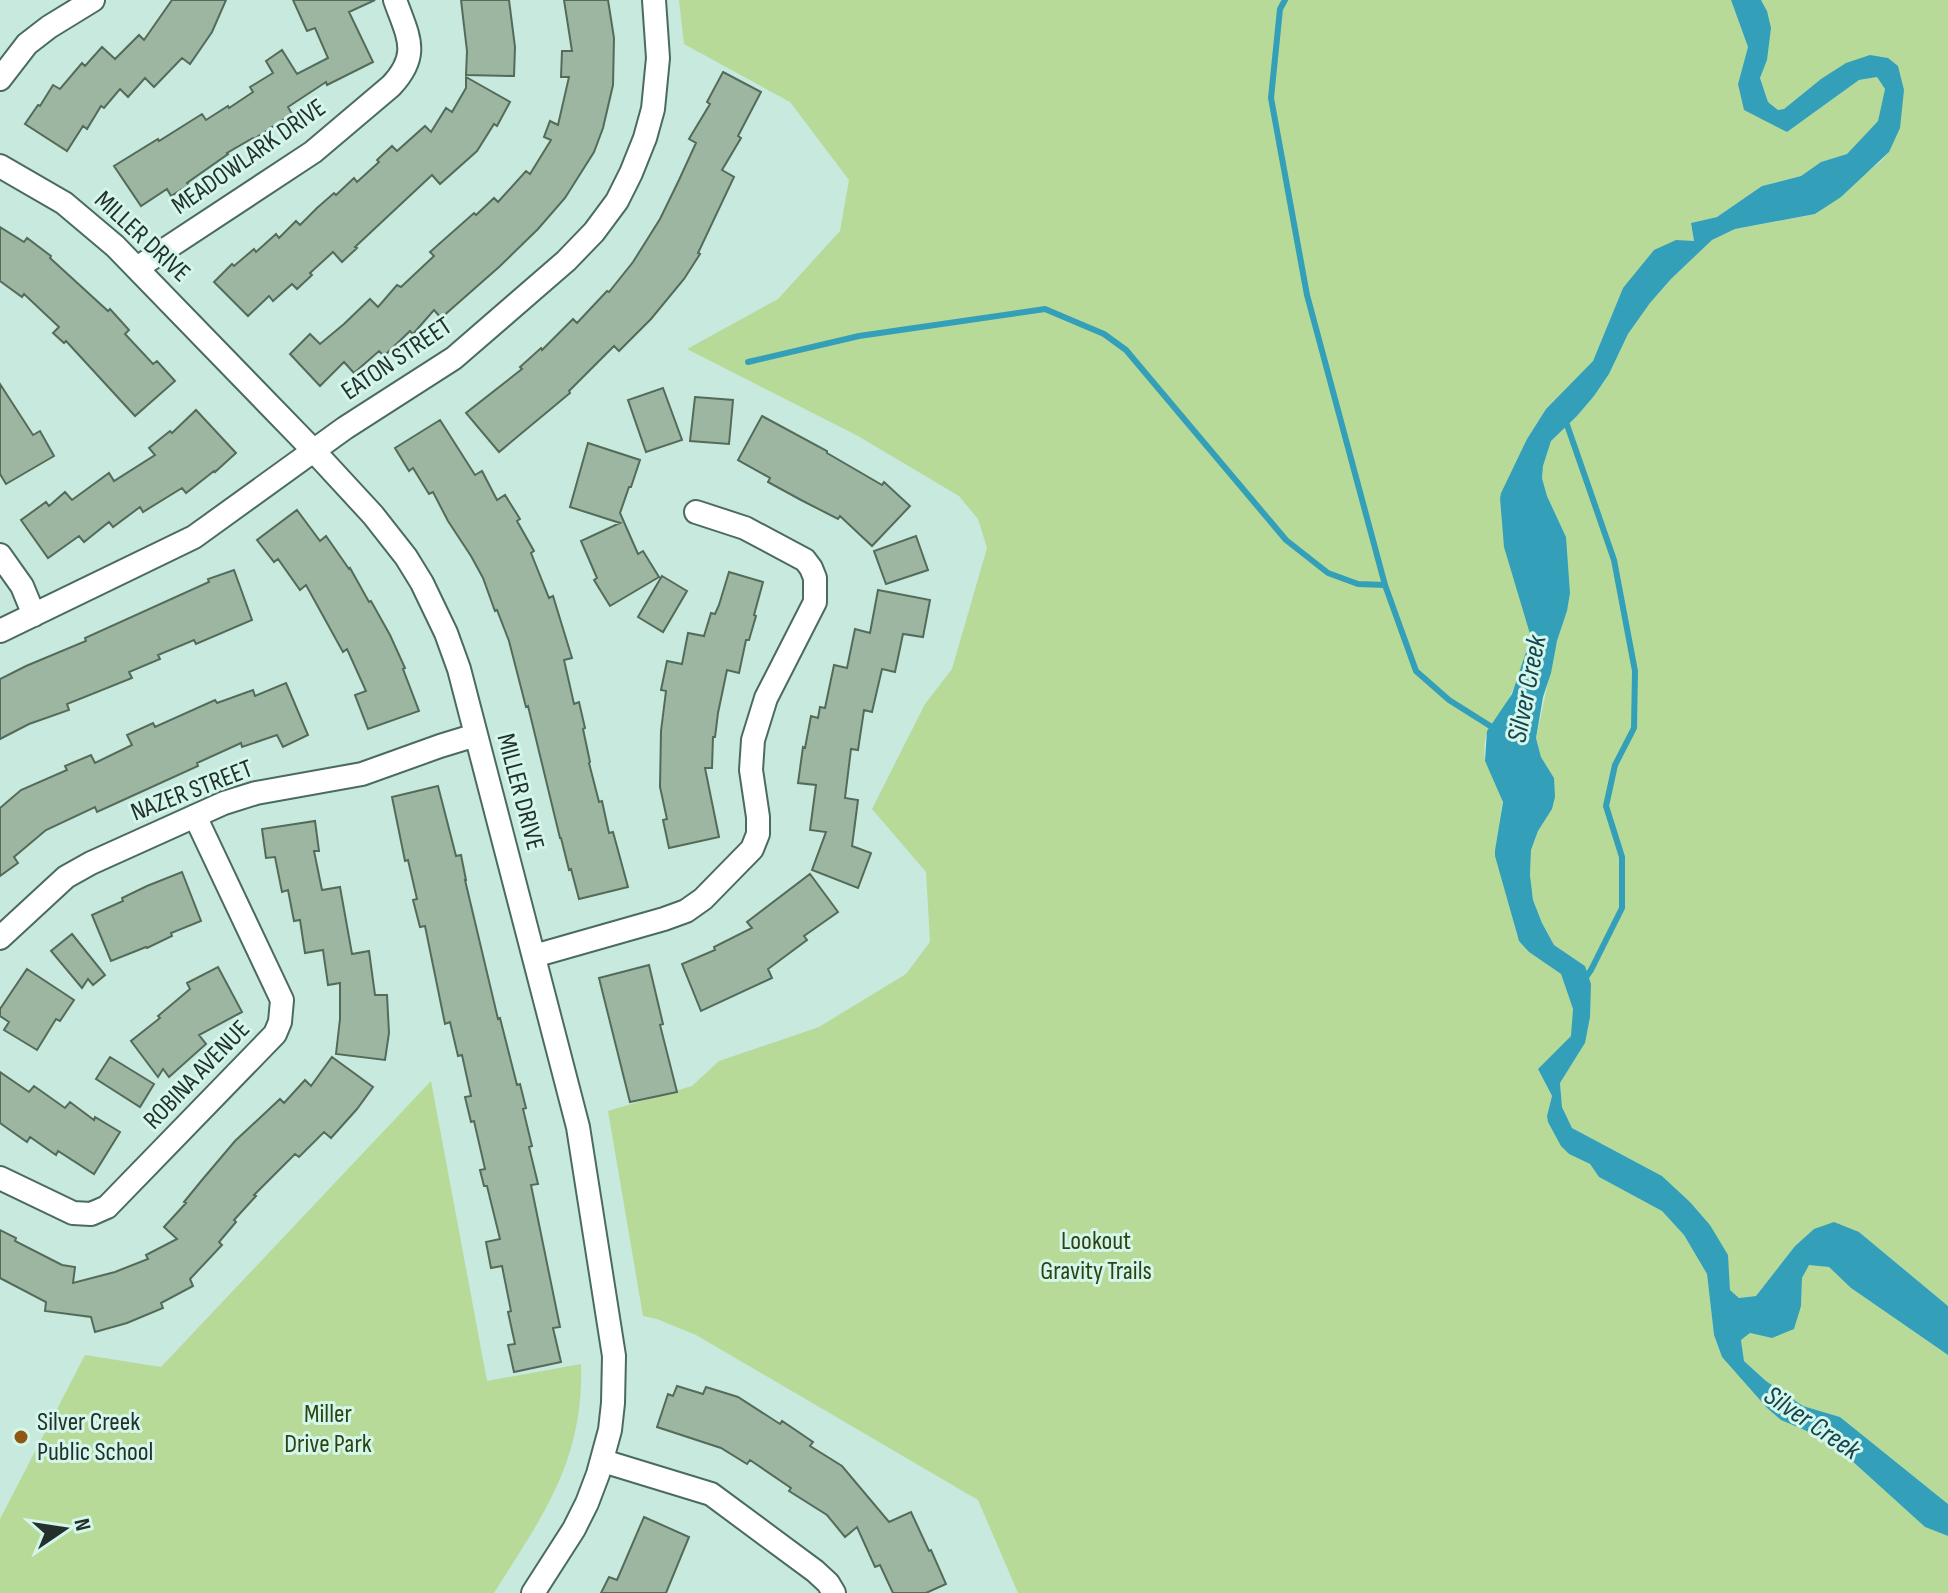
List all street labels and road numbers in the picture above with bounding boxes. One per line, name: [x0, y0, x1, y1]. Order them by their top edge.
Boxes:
street label: MEADOWLARK DRIVE: [166, 92, 332, 222]
street label: MILLER DRIVE: [88, 185, 196, 289]
street label: EATON STREET: [336, 311, 458, 407]
street label: MILLER DRIVE: [490, 730, 550, 854]
street label: NAZER STREET: [127, 754, 257, 828]
street label: ROBINA AVENUE: [137, 1014, 257, 1136]

